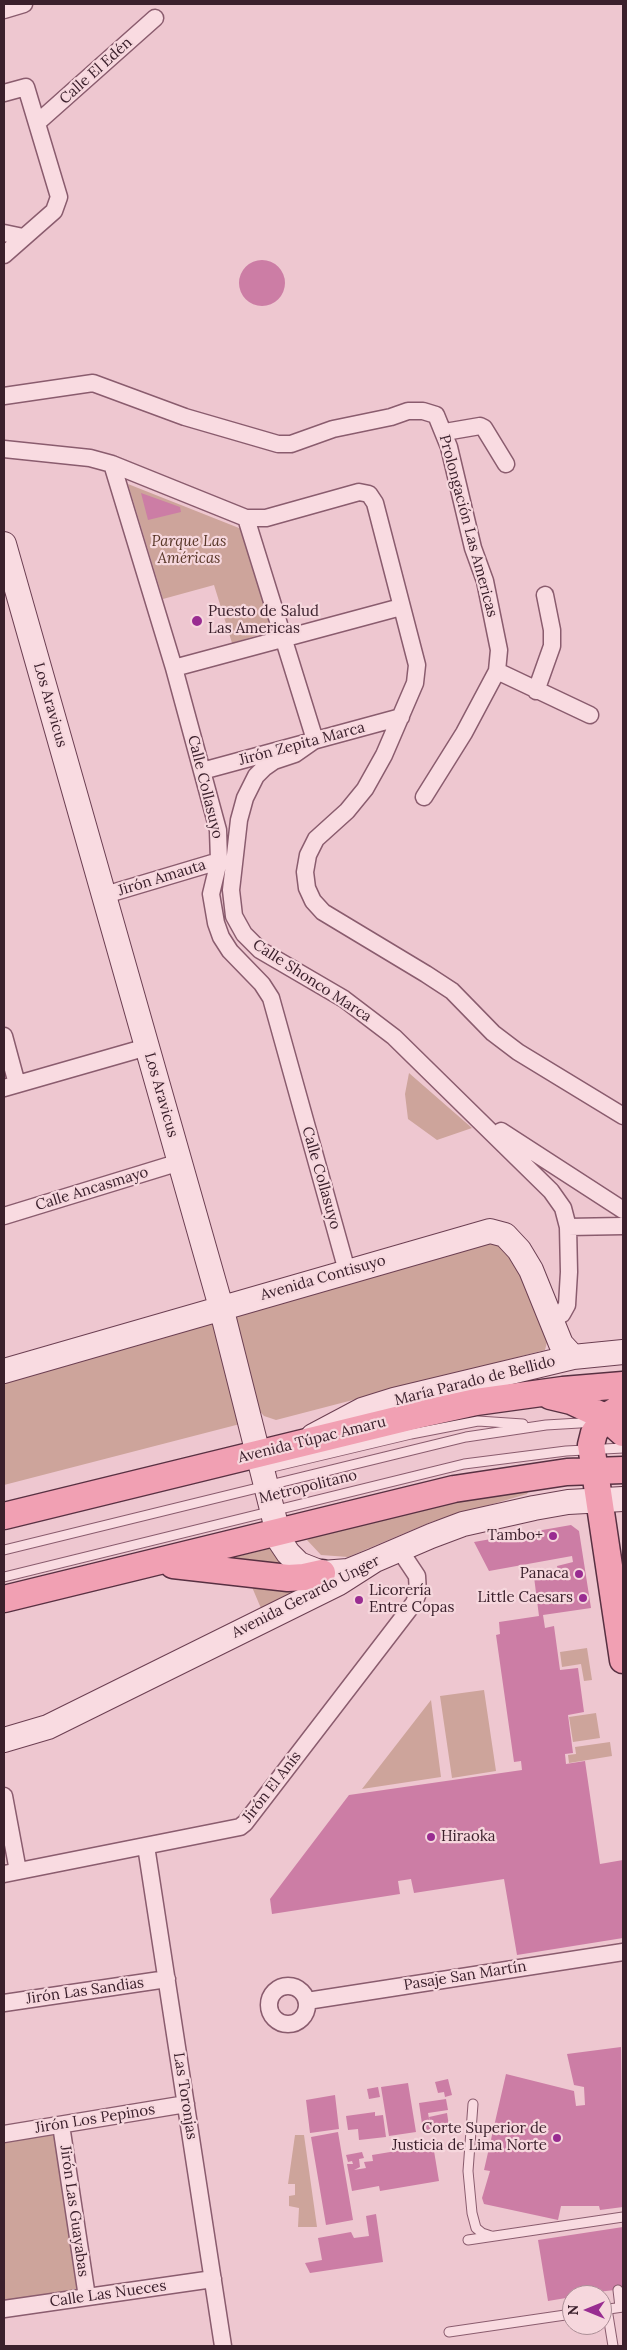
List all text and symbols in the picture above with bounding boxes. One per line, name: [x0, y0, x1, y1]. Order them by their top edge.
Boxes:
street label: Calle El Edén: [56, 34, 136, 108]
street label: Prolongación Las Americas: [435, 433, 501, 619]
park label: Parque Las Américas: [152, 533, 226, 568]
place label: Puesto de Salud Las Americas: [208, 603, 319, 638]
marker: Puesto de Salud Las Americas: [190, 614, 204, 628]
street label: Los Aravicus: [29, 661, 71, 749]
street label: Jirón Zepita Marca: [237, 719, 367, 769]
street label: Calle Collasuyo: [183, 733, 227, 841]
street label: Jirón Amauta: [116, 856, 208, 900]
street label: Calle Shonco Marca: [249, 936, 375, 1026]
street label: Los Aravicus: [140, 1051, 182, 1139]
street label: Calle Collasuyo: [298, 1125, 344, 1231]
street label: Calle Ancasmayo: [33, 1163, 151, 1215]
street label: Avenida Contisuyo: [258, 1252, 388, 1304]
street label: María Parado de Bellido: [393, 1352, 557, 1410]
street label: Avenida Túpac Amaru: [236, 1413, 388, 1467]
street label: Metropolitano: [257, 1466, 359, 1508]
place label: Tambo+: [487, 1527, 543, 1545]
marker: Tambo+: [547, 1530, 559, 1542]
street label: Avenida Gerardo Unger: [229, 1552, 383, 1642]
place label: Panaca: [520, 1565, 569, 1583]
marker: Panaca: [573, 1568, 585, 1580]
place label: Licorería Entre Copas: [369, 1582, 454, 1617]
place label: Little Caesars: [477, 1589, 573, 1607]
marker: Little Caesars: [577, 1592, 589, 1604]
marker: Licorería Entre Copas: [353, 1594, 365, 1606]
street label: Jirón El Anís: [239, 1748, 305, 1826]
place label: Hiraoka: [441, 1828, 496, 1846]
marker: Hiraoka: [425, 1831, 437, 1843]
street label: Pasaje San Martín: [402, 1957, 528, 1995]
street label: Jirón Las Sandias: [25, 1974, 145, 2008]
street label: Las Toronjas: [169, 2051, 201, 2141]
street label: Jirón Los Pepinos: [34, 2101, 156, 2137]
place label: Corte Superior de Justicia de Lima Norte: [392, 2120, 547, 2155]
marker: Corte Superior de Justicia de Lima Norte: [551, 2132, 563, 2144]
street label: Jirón Las Guayabas: [56, 2144, 92, 2278]
street label: Calle Las Nueces: [49, 2277, 167, 2311]
north arrow: [562, 2285, 612, 2335]
text: N: [564, 2305, 582, 2315]

